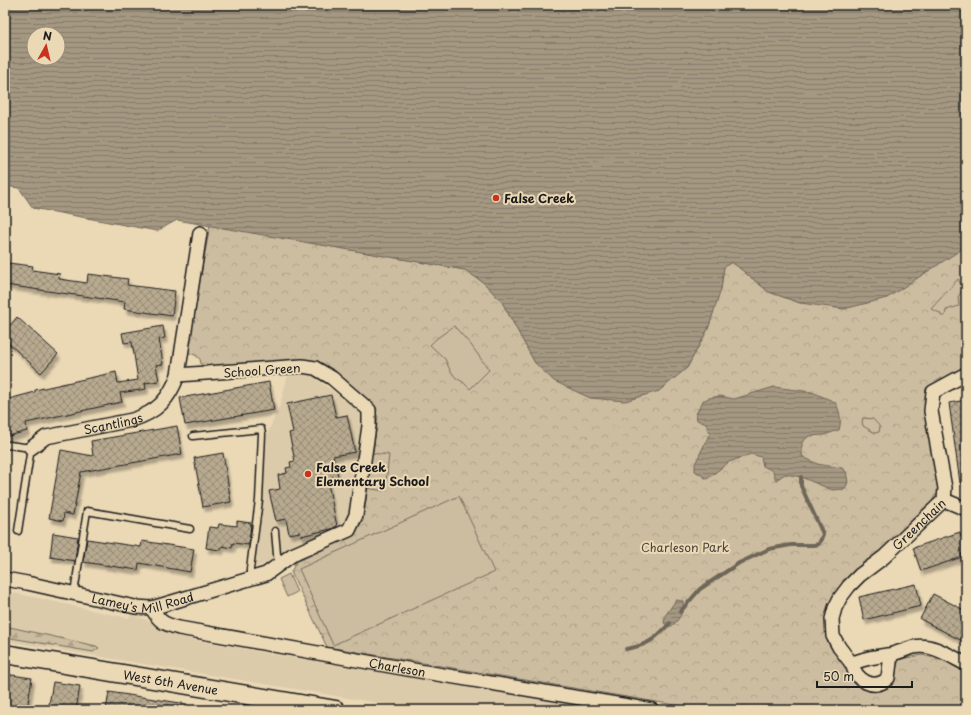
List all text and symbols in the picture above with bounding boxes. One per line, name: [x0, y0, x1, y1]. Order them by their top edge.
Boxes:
north arrow: [26, 26, 66, 66]
text: N: [42, 27, 53, 45]
place label: False Creek: [504, 189, 574, 207]
marker: False Creek: [491, 193, 501, 203]
street label: School Green: [223, 358, 301, 382]
street label: Scantlings: [82, 408, 146, 438]
place label: False Creek Elementary School: [316, 458, 429, 490]
marker: False Creek Elementary School: [303, 469, 313, 479]
street label: Greenchain: [888, 494, 949, 554]
park label: Charleson Park: [641, 538, 729, 556]
street label: Lamey's Mill Road: [90, 587, 196, 617]
street label: Charleson: [368, 653, 427, 681]
scale bar: [817, 663, 912, 689]
street label: West 6th Avenue: [122, 665, 220, 699]
text: 50 m: [823, 667, 854, 685]

